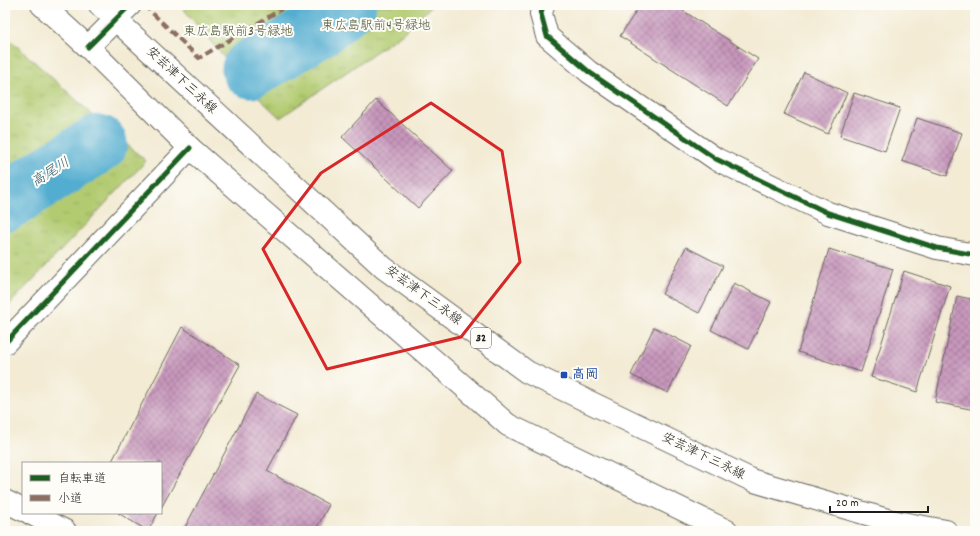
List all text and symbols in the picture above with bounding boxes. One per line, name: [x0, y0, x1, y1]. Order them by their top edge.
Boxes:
park label: 東広島駅前4号緑地: [321, 17, 431, 36]
park label: 東広島駅前3号緑地: [183, 23, 293, 42]
street label: 安芸津下三永線: [141, 43, 221, 120]
water label: 高尾川: [28, 153, 74, 193]
street label: 安芸津下三永線: [381, 262, 466, 331]
road number: 32: [471, 328, 491, 348]
place label: 高岡: [572, 366, 598, 385]
marker: 高岡: [559, 370, 569, 380]
street label: 安芸津下三永線: [658, 429, 749, 486]
legend: [22, 462, 162, 514]
text: 自転車道: [58, 471, 106, 488]
scale bar: [830, 488, 928, 514]
text: 小道: [58, 491, 82, 508]
text: 20 m: [836, 495, 859, 512]

